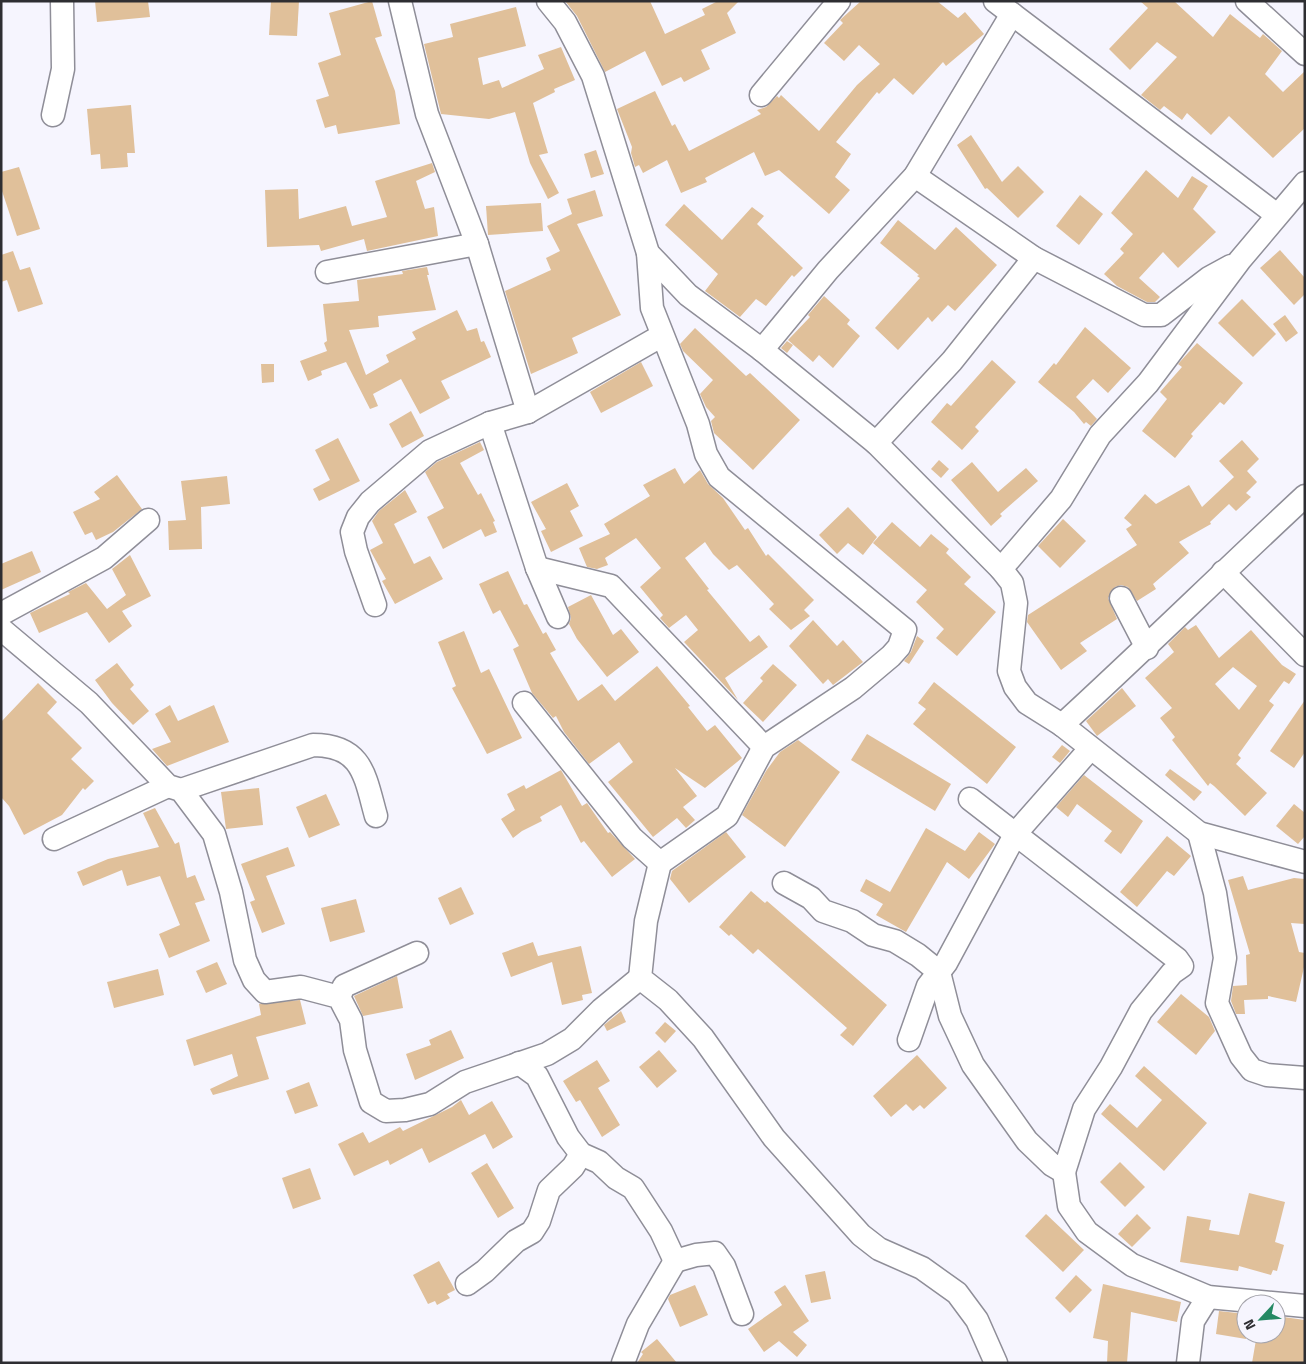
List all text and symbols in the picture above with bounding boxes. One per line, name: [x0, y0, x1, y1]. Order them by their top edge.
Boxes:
north arrow: [1236, 1294, 1286, 1344]
text: N: [1237, 1316, 1260, 1334]

